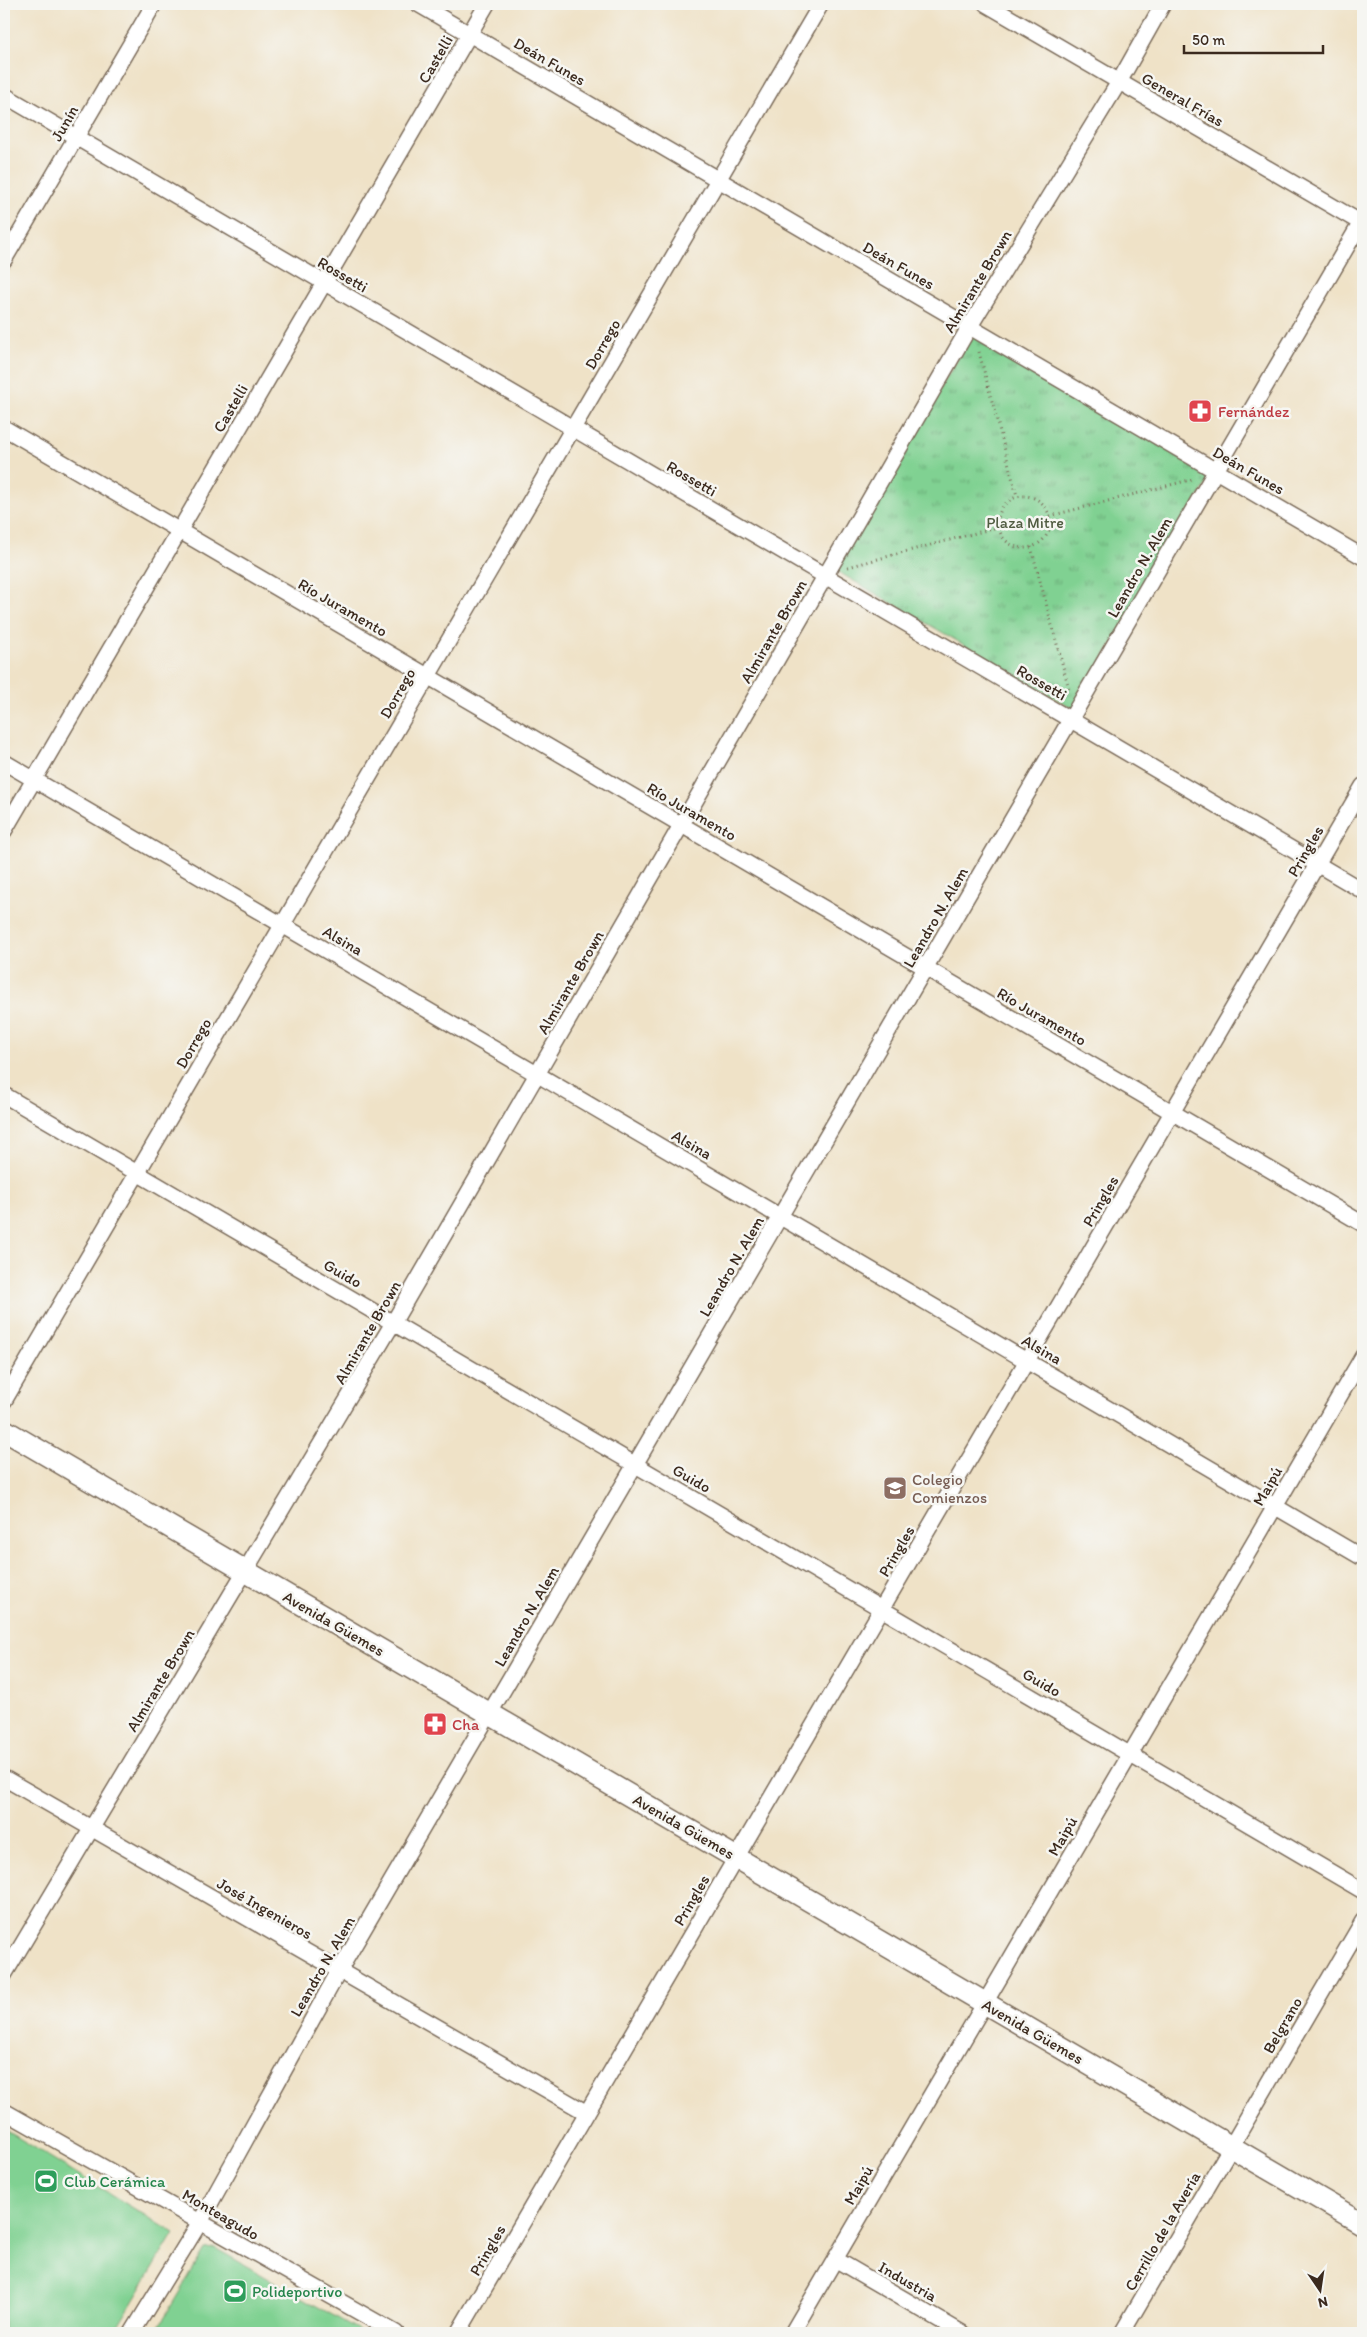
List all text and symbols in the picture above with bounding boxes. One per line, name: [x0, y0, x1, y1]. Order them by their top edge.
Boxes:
scale bar: [1184, 22, 1323, 54]
text: 50 m: [1192, 31, 1225, 49]
street label: Castelli: [414, 32, 457, 87]
street label: Deán Funes: [511, 33, 589, 90]
street label: General Frías: [1138, 68, 1227, 131]
street label: Junín: [47, 102, 82, 145]
street label: Almirante Brown: [939, 226, 1016, 336]
street label: Deán Funes: [860, 237, 938, 294]
street label: Rossetti: [314, 252, 371, 296]
street label: Dorrego: [580, 316, 624, 373]
street label: Castelli: [209, 381, 252, 436]
pharmacy icon: Fernández: [1187, 398, 1213, 424]
place label: Fernández: [1218, 402, 1290, 421]
street label: Deán Funes: [1210, 442, 1288, 499]
street label: Rossetti: [663, 456, 720, 500]
park label: Plaza Mitre: [986, 513, 1064, 532]
street label: Leandro N. Alem: [1103, 514, 1176, 621]
street label: Río Juramento: [295, 574, 391, 641]
street label: Almirante Brown: [736, 576, 811, 686]
street label: Rossetti: [1013, 660, 1070, 704]
street label: Dorrego: [375, 665, 419, 722]
street label: Río Juramento: [644, 778, 740, 845]
street label: Pringles: [1283, 822, 1328, 880]
street label: Leandro N. Alem: [899, 864, 972, 971]
street label: Alsina: [319, 921, 366, 959]
street label: Almirante Brown: [533, 927, 608, 1037]
street label: Río Juramento: [994, 983, 1090, 1050]
street label: Dorrego: [171, 1015, 215, 1072]
street label: Alsina: [668, 1125, 715, 1163]
street label: Pringles: [1078, 1172, 1123, 1230]
street label: Leandro N. Alem: [695, 1213, 768, 1320]
street label: Guido: [320, 1255, 365, 1292]
street label: Almirante Brown: [330, 1277, 405, 1387]
street label: Alsina: [1018, 1330, 1065, 1368]
street label: Guido: [669, 1460, 714, 1497]
street label: Maipú: [1249, 1463, 1286, 1509]
place label: Colegio Comienzos: [912, 1470, 987, 1507]
school or university icon: Colegio Comienzos: [882, 1475, 908, 1501]
street label: Pringles: [874, 1522, 919, 1580]
street label: Leandro N. Alem: [490, 1563, 563, 1670]
street label: Avenida Güemes: [280, 1587, 388, 1660]
street label: Almirante Brown: [122, 1625, 199, 1735]
street label: Guido: [1019, 1664, 1064, 1701]
pharmacy icon: Cha: [422, 1711, 448, 1737]
place label: Cha: [452, 1715, 480, 1734]
street label: Avenida Güemes: [630, 1790, 738, 1863]
street label: Maipú: [1044, 1813, 1081, 1859]
street label: Pringles: [669, 1871, 714, 1929]
street label: José Ingenieros: [214, 1874, 316, 1943]
street label: Leandro N. Alem: [286, 1913, 359, 2020]
street label: Belgrano: [1259, 1994, 1306, 2057]
street label: Avenida Güemes: [979, 1995, 1087, 2068]
street label: Maipú: [840, 2162, 877, 2208]
sports icon: Club Cerámica: [33, 2168, 59, 2194]
street label: Cerrillo de la Avería: [1121, 2168, 1205, 2294]
place label: Club Cerámica: [64, 2172, 166, 2191]
street label: Monteagudo: [179, 2185, 263, 2244]
street label: Pringles: [465, 2221, 510, 2279]
street label: Industria: [875, 2257, 941, 2306]
north arrow: [1294, 2264, 1344, 2314]
sports icon: Polideportivo: [222, 2278, 248, 2304]
place label: Polideportivo: [252, 2282, 342, 2301]
text: N: [1316, 2293, 1329, 2312]

